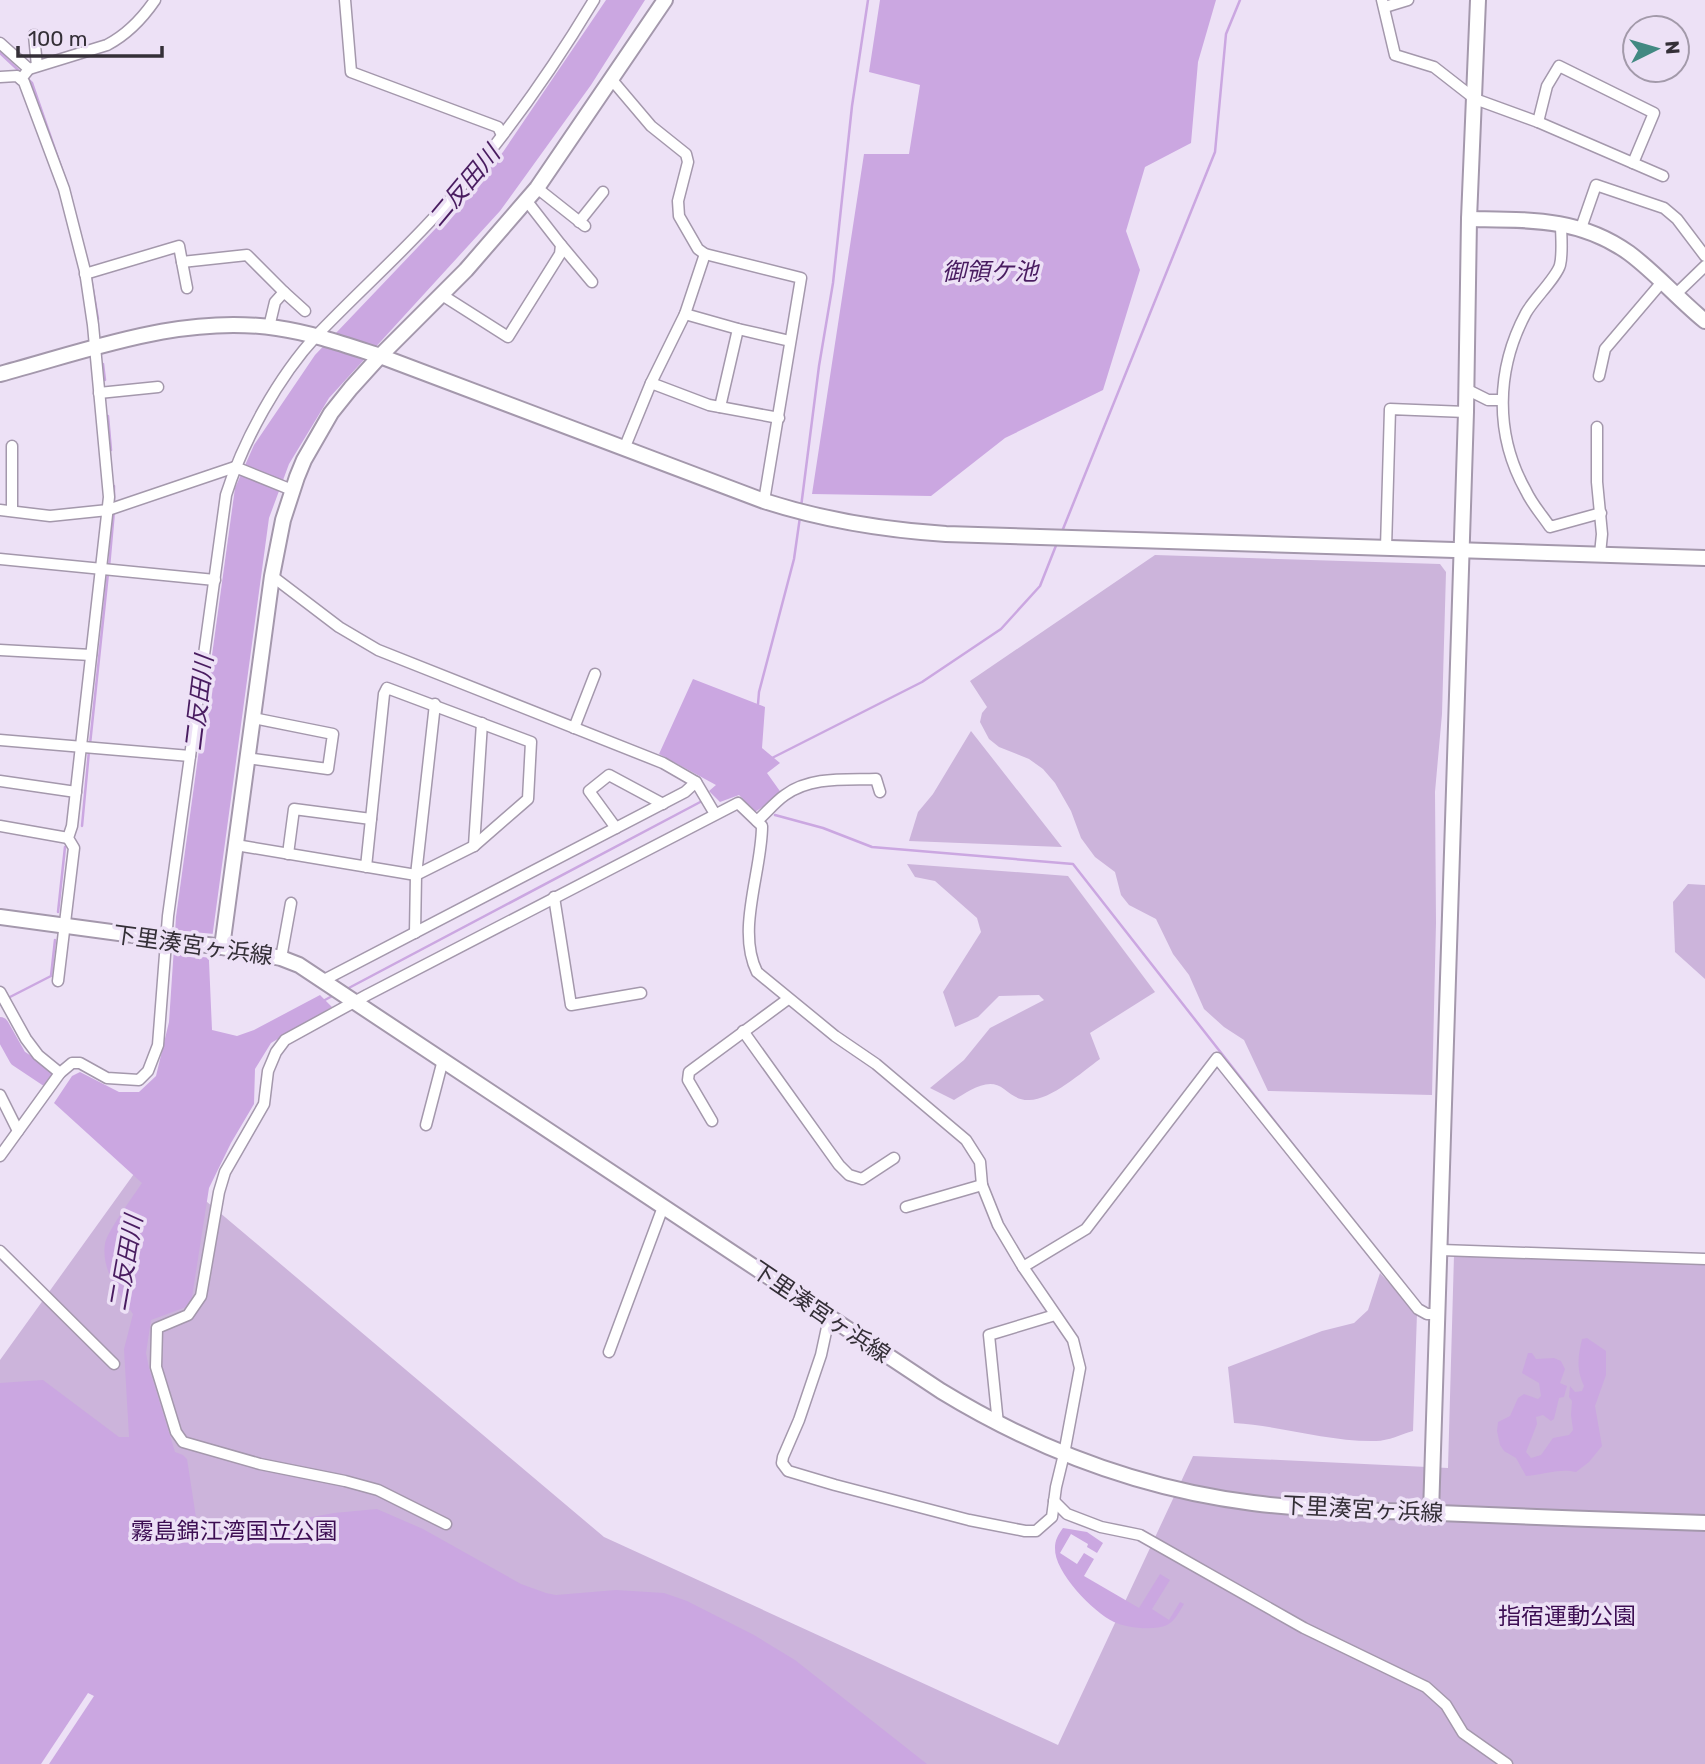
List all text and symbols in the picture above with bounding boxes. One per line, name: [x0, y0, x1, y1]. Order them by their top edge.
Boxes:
scale bar: [18, 14, 161, 58]
north arrow: [1621, 14, 1691, 84]
text: 100 m: [28, 26, 87, 51]
text: N: [1660, 40, 1684, 55]
water label: 二反田川: [422, 138, 508, 232]
water label: 御領ケ池: [942, 258, 1040, 286]
water label: 二反田川: [179, 651, 219, 752]
street label: 下里湊宮ヶ浜線: [111, 920, 275, 970]
water label: 二反田川: [104, 1210, 149, 1313]
street label: 下里湊宮ヶ浜線: [746, 1255, 896, 1369]
street label: 下里湊宮ヶ浜線: [1282, 1491, 1444, 1527]
park label: 霧島錦江湾国立公園: [131, 1517, 338, 1545]
park label: 指宿運動公園: [1498, 1602, 1636, 1630]

